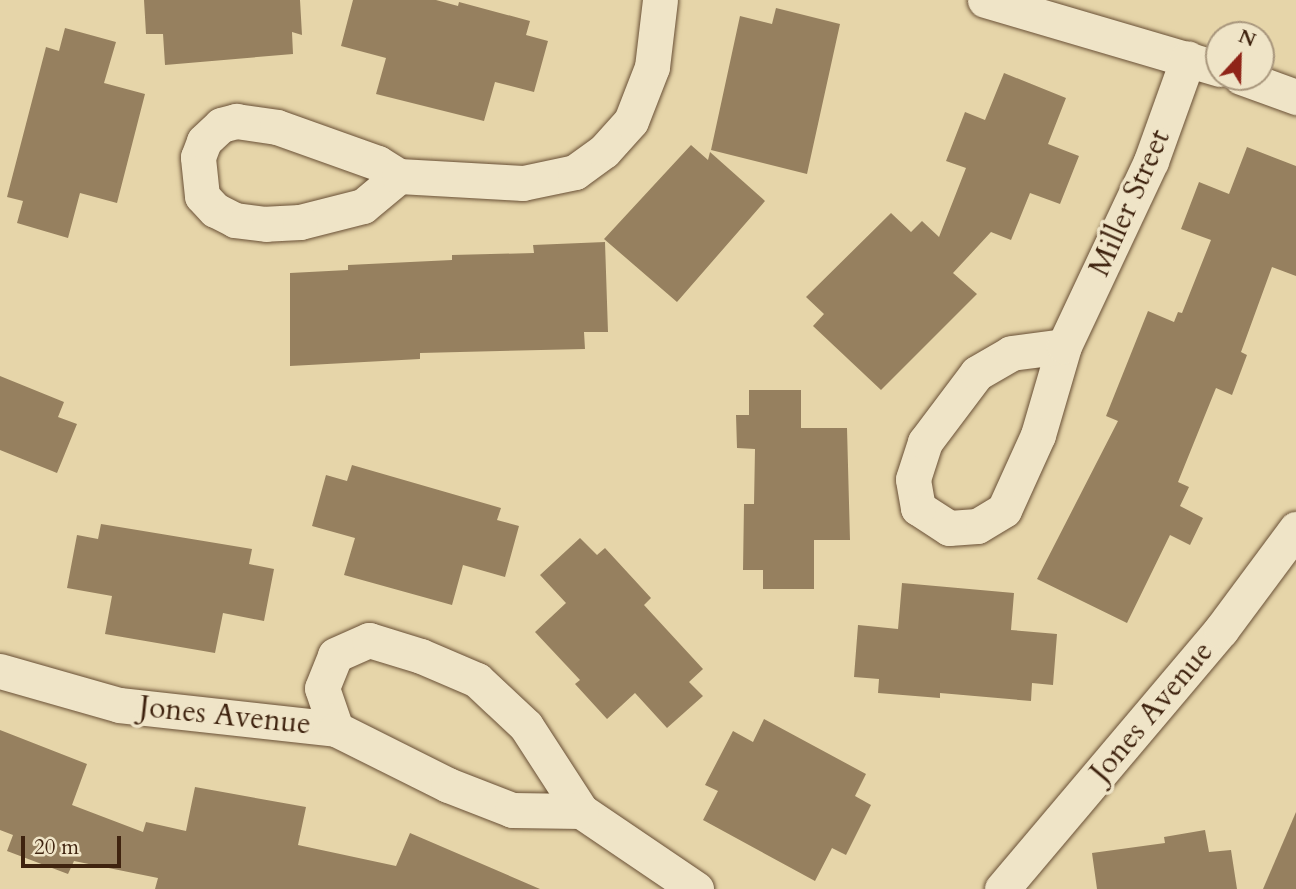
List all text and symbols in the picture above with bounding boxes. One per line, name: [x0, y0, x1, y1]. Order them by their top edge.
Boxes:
north arrow: [1205, 21, 1275, 91]
text: N: [1235, 23, 1260, 54]
street label: Miller Street: [1082, 124, 1178, 282]
street label: Jones Avenue: [1083, 634, 1221, 790]
street label: Jones Avenue: [137, 689, 313, 743]
scale bar: [24, 822, 124, 866]
text: 20 m: [34, 833, 79, 862]

